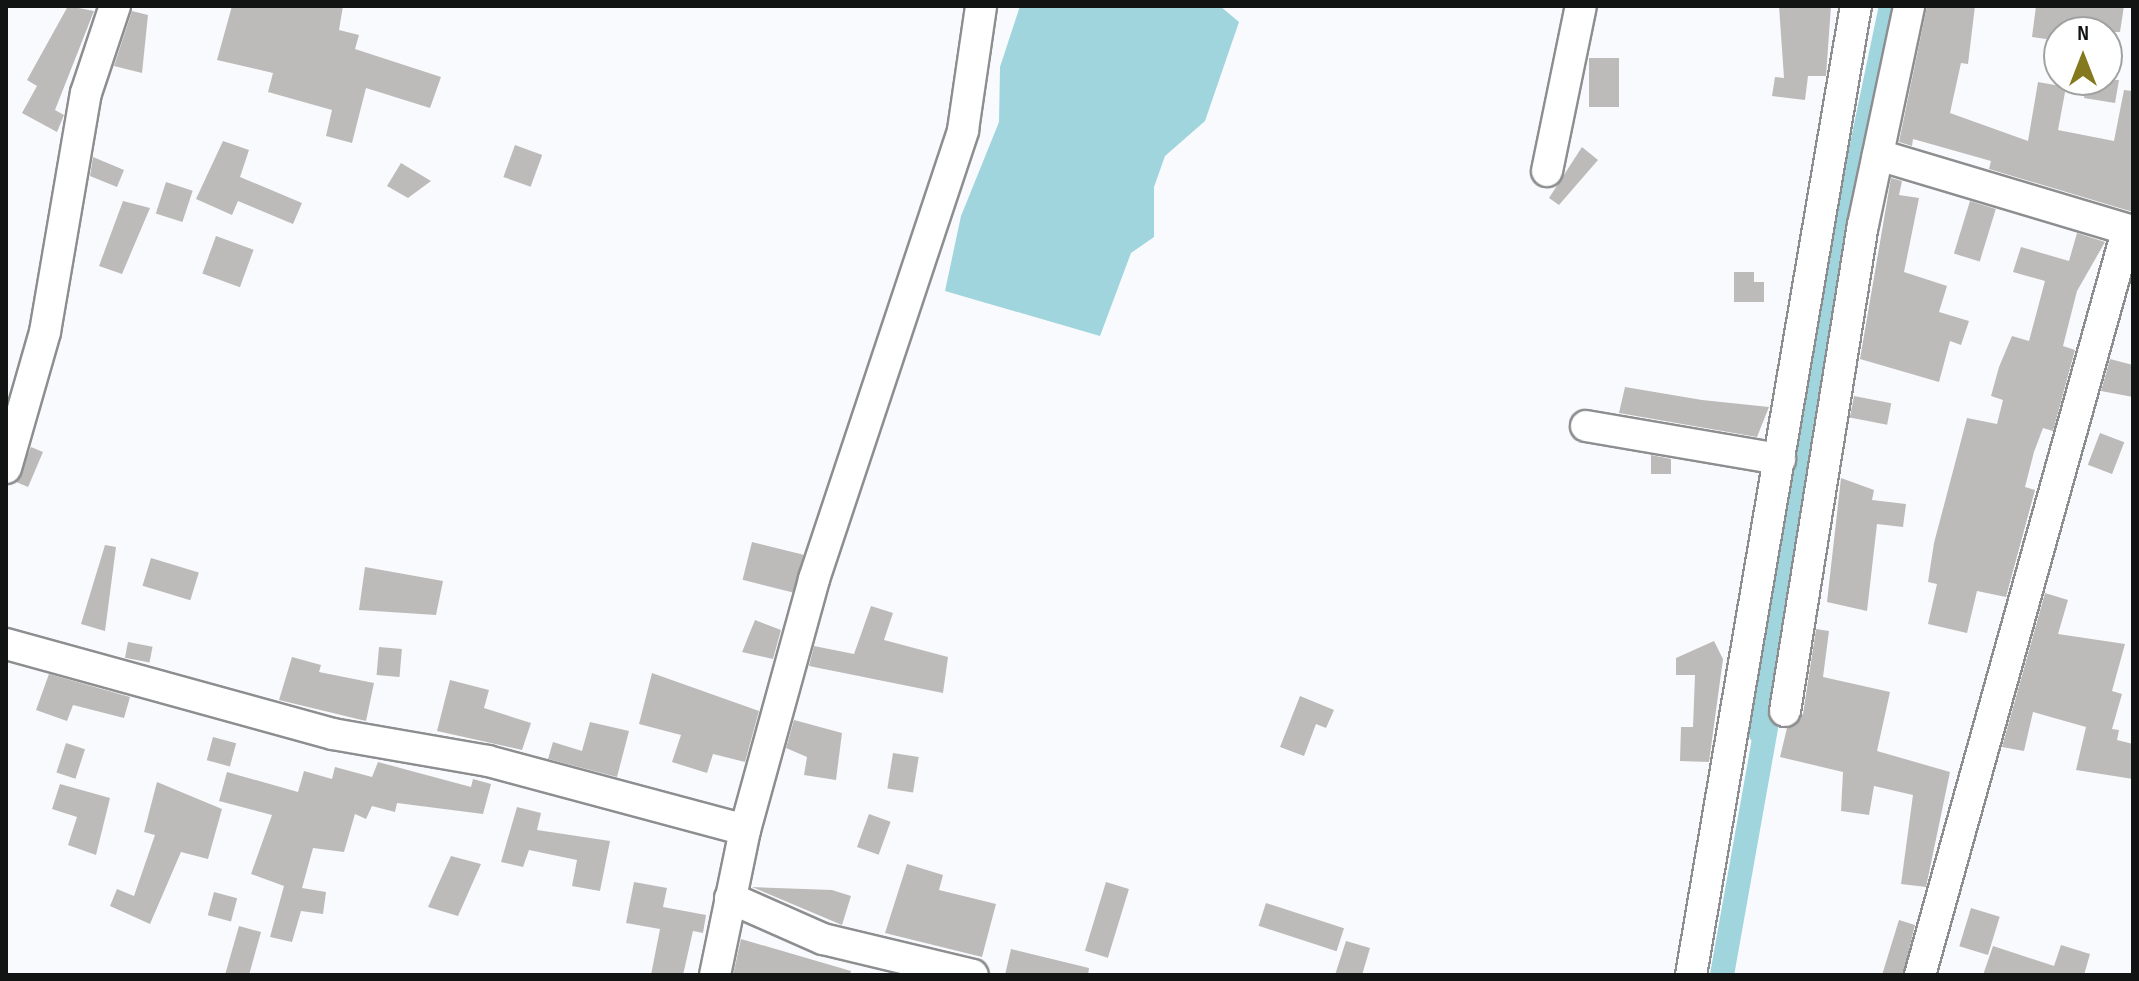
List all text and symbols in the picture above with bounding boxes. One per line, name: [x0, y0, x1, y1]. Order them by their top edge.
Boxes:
north arrow: [2043, 16, 2123, 96]
text: N: [2077, 20, 2089, 47]

